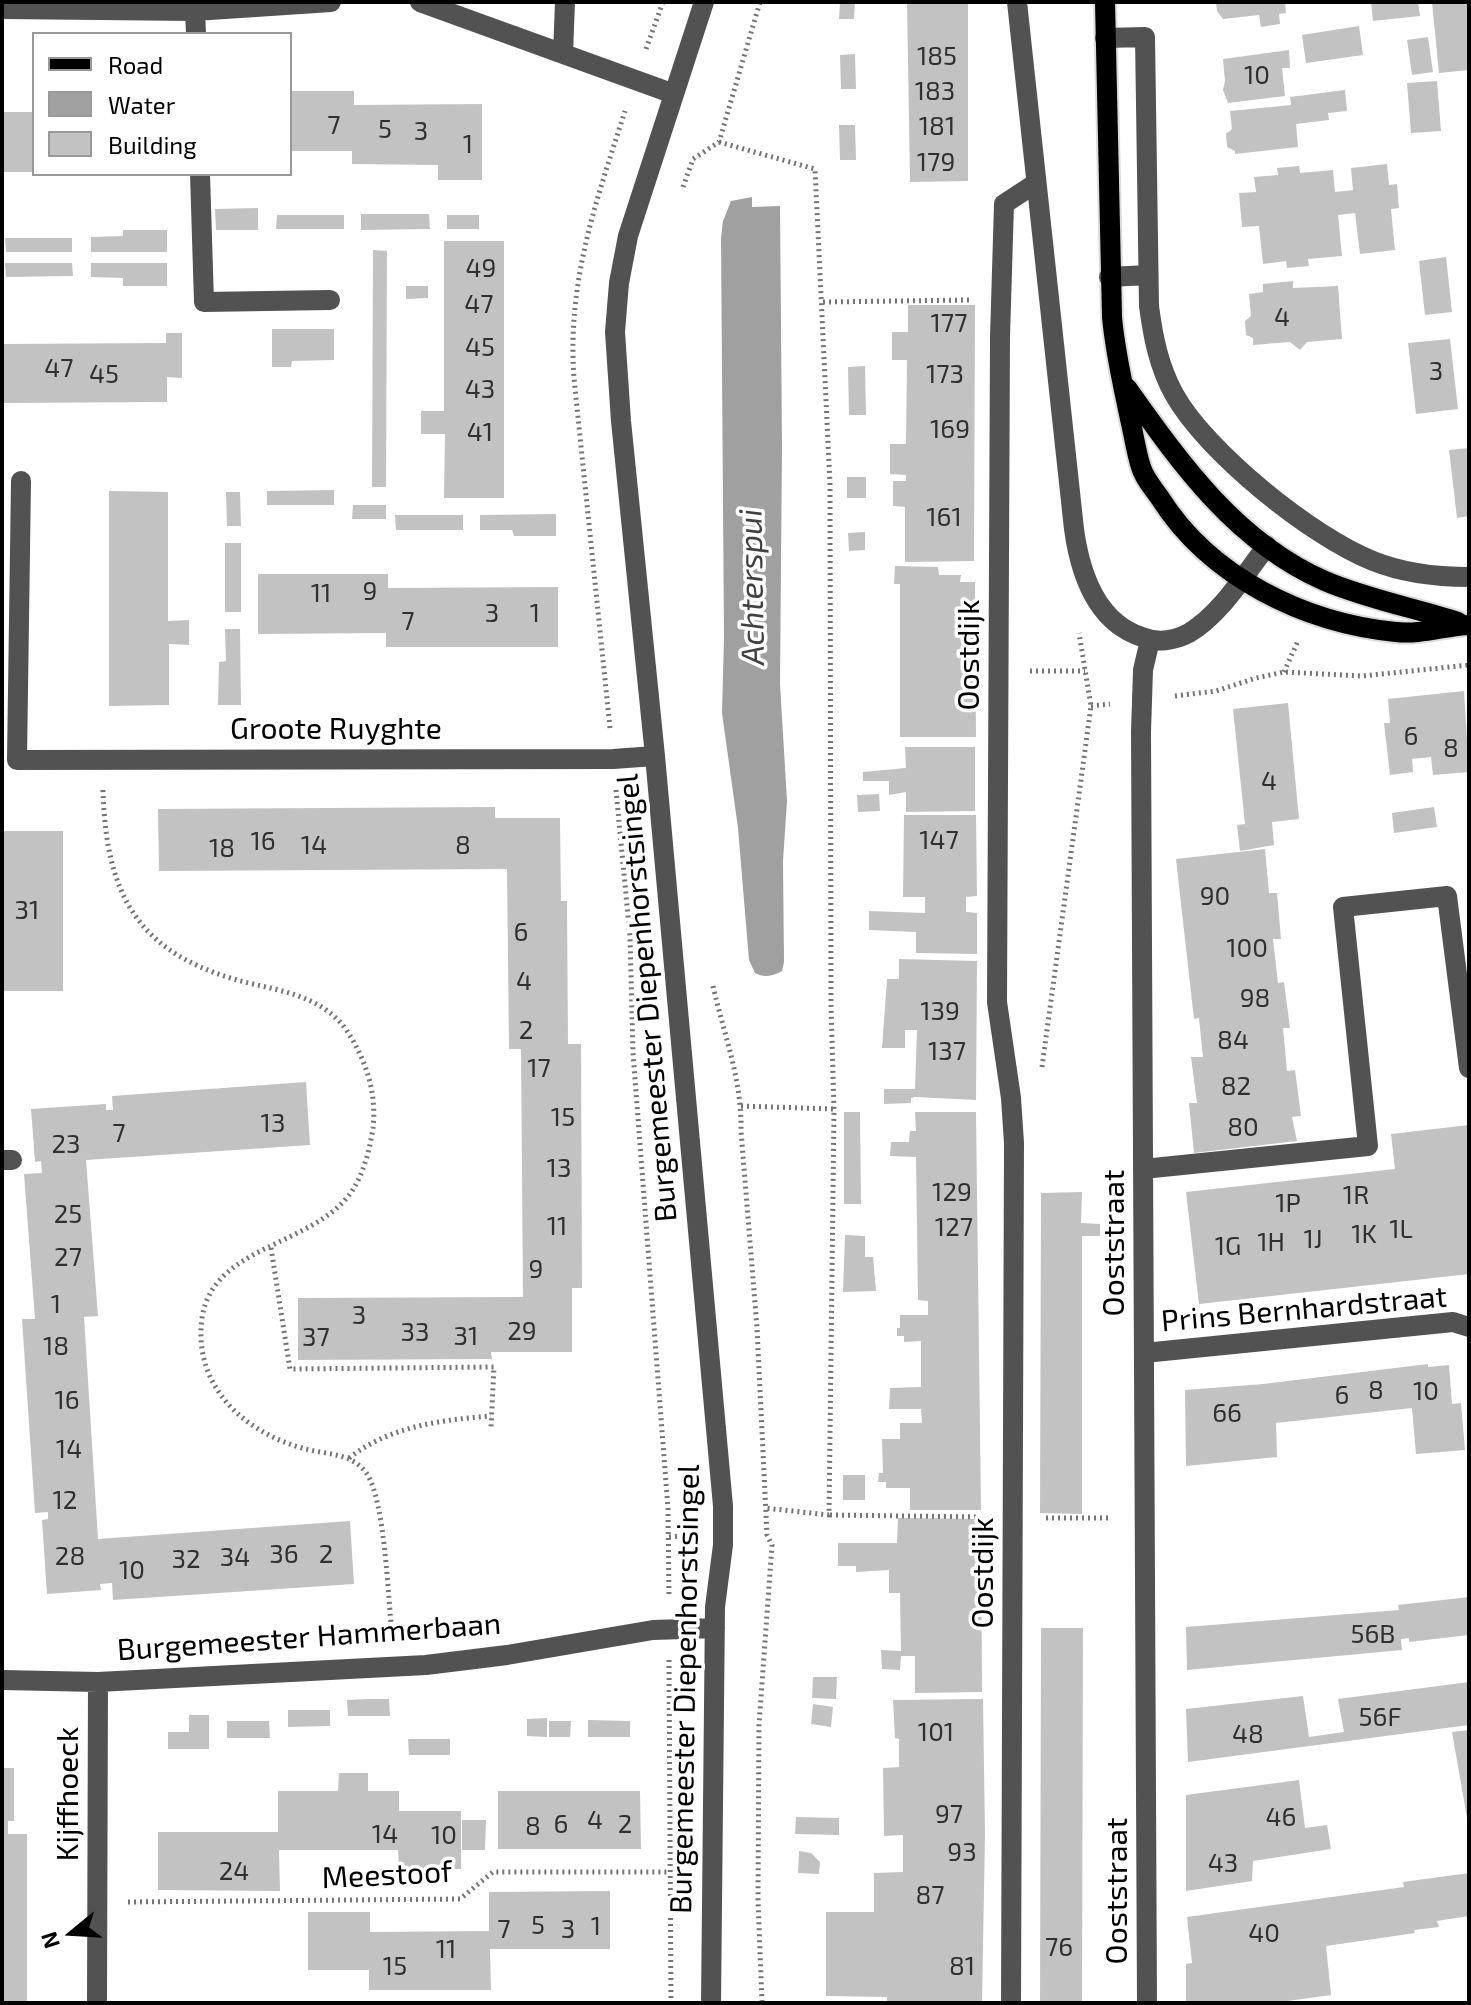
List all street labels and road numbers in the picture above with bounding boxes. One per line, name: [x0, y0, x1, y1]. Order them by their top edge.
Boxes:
street label: Oostdijk: [951, 599, 987, 711]
street label: Groote Ruyghte: [230, 711, 442, 747]
street label: Burgemeester Diepenhorstsingel: [609, 772, 685, 1224]
street label: Ooststraat: [1096, 1170, 1132, 1316]
street label: Prins Bernhardstraat: [1160, 1279, 1448, 1339]
street label: Burgemeester Diepenhorstsingel: [663, 1464, 707, 1914]
street label: Oostdijk: [965, 1517, 1001, 1629]
street label: Burgemeester Hammerbaan: [116, 1606, 502, 1668]
street label: Kijffhoeck: [50, 1727, 86, 1861]
street label: Ooststraat: [1099, 1818, 1135, 1964]
street label: Meestoof: [321, 1854, 453, 1896]

